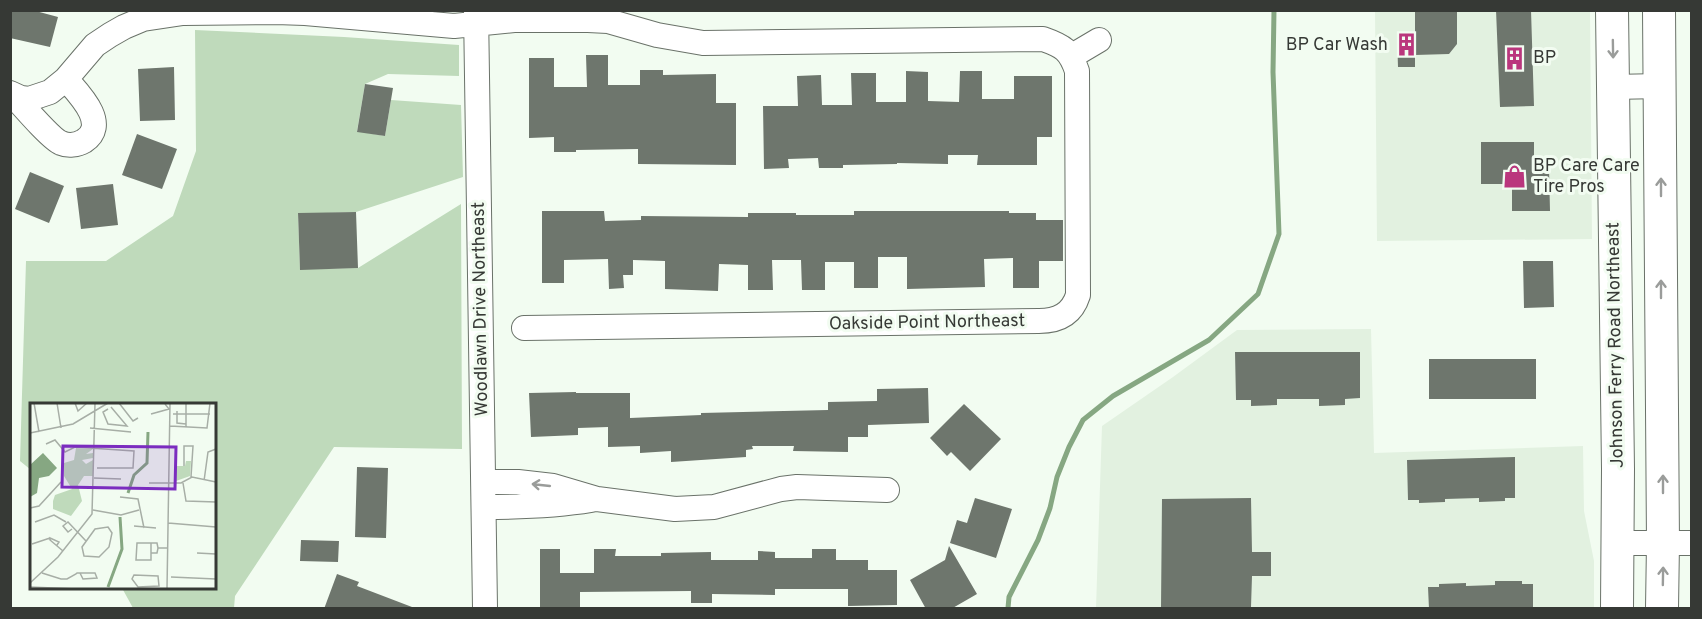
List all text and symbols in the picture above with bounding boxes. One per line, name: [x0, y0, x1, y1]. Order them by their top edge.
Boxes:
building icon: BP Car Wash: [1393, 32, 1419, 58]
place label: BP Car Wash: [1286, 34, 1388, 57]
one-way arrow: [1607, 38, 1619, 58]
building icon: BP: [1502, 45, 1528, 71]
place label: BP: [1533, 47, 1556, 70]
place label: BP Care Care Tire Pros: [1533, 155, 1640, 199]
shop icon: BP Care Care Tire Pros: [1502, 163, 1528, 189]
one-way arrow: [1655, 178, 1666, 198]
street label: Woodlawn Drive Northeast: [468, 201, 494, 417]
street label: Johnson Ferry Road Northeast: [1602, 222, 1630, 468]
one-way arrow: [1655, 280, 1667, 300]
street label: Oakside Point Northeast: [829, 310, 1025, 336]
inset map: [30, 403, 216, 589]
one-way arrow: [1657, 475, 1669, 495]
one-way arrow: [532, 479, 552, 490]
one-way arrow: [1657, 566, 1669, 586]

